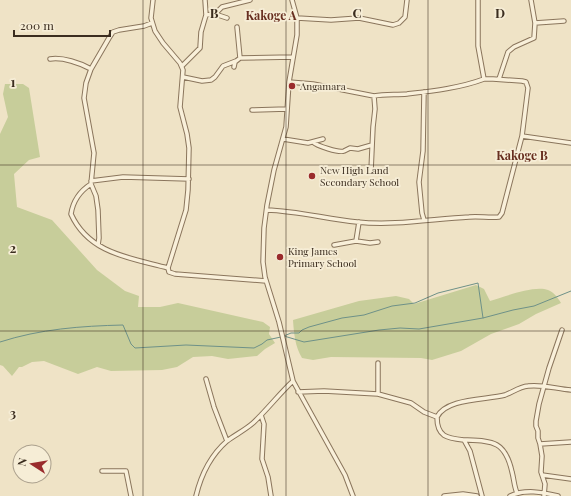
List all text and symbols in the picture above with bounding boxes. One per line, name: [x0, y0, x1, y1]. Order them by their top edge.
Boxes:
text: B: [210, 4, 219, 21]
text: C: [352, 4, 362, 21]
text: D: [495, 4, 505, 21]
district label: Kakoge A: [245, 7, 298, 23]
scale bar: [14, 12, 110, 38]
text: 200 m: [20, 17, 54, 33]
text: 1: [11, 73, 16, 90]
place label: Angamara: [299, 79, 346, 93]
marker: Angamara: [287, 81, 297, 91]
district label: Kakoge B: [496, 147, 548, 163]
place label: New High Land Secondary School: [320, 163, 399, 189]
marker: New High Land Secondary School: [307, 171, 317, 181]
text: 2: [10, 239, 17, 256]
place label: King James Primary School: [288, 244, 357, 270]
marker: King James Primary School: [275, 252, 285, 262]
text: 3: [10, 404, 16, 421]
north arrow: [12, 444, 52, 484]
text: N: [14, 456, 30, 467]

